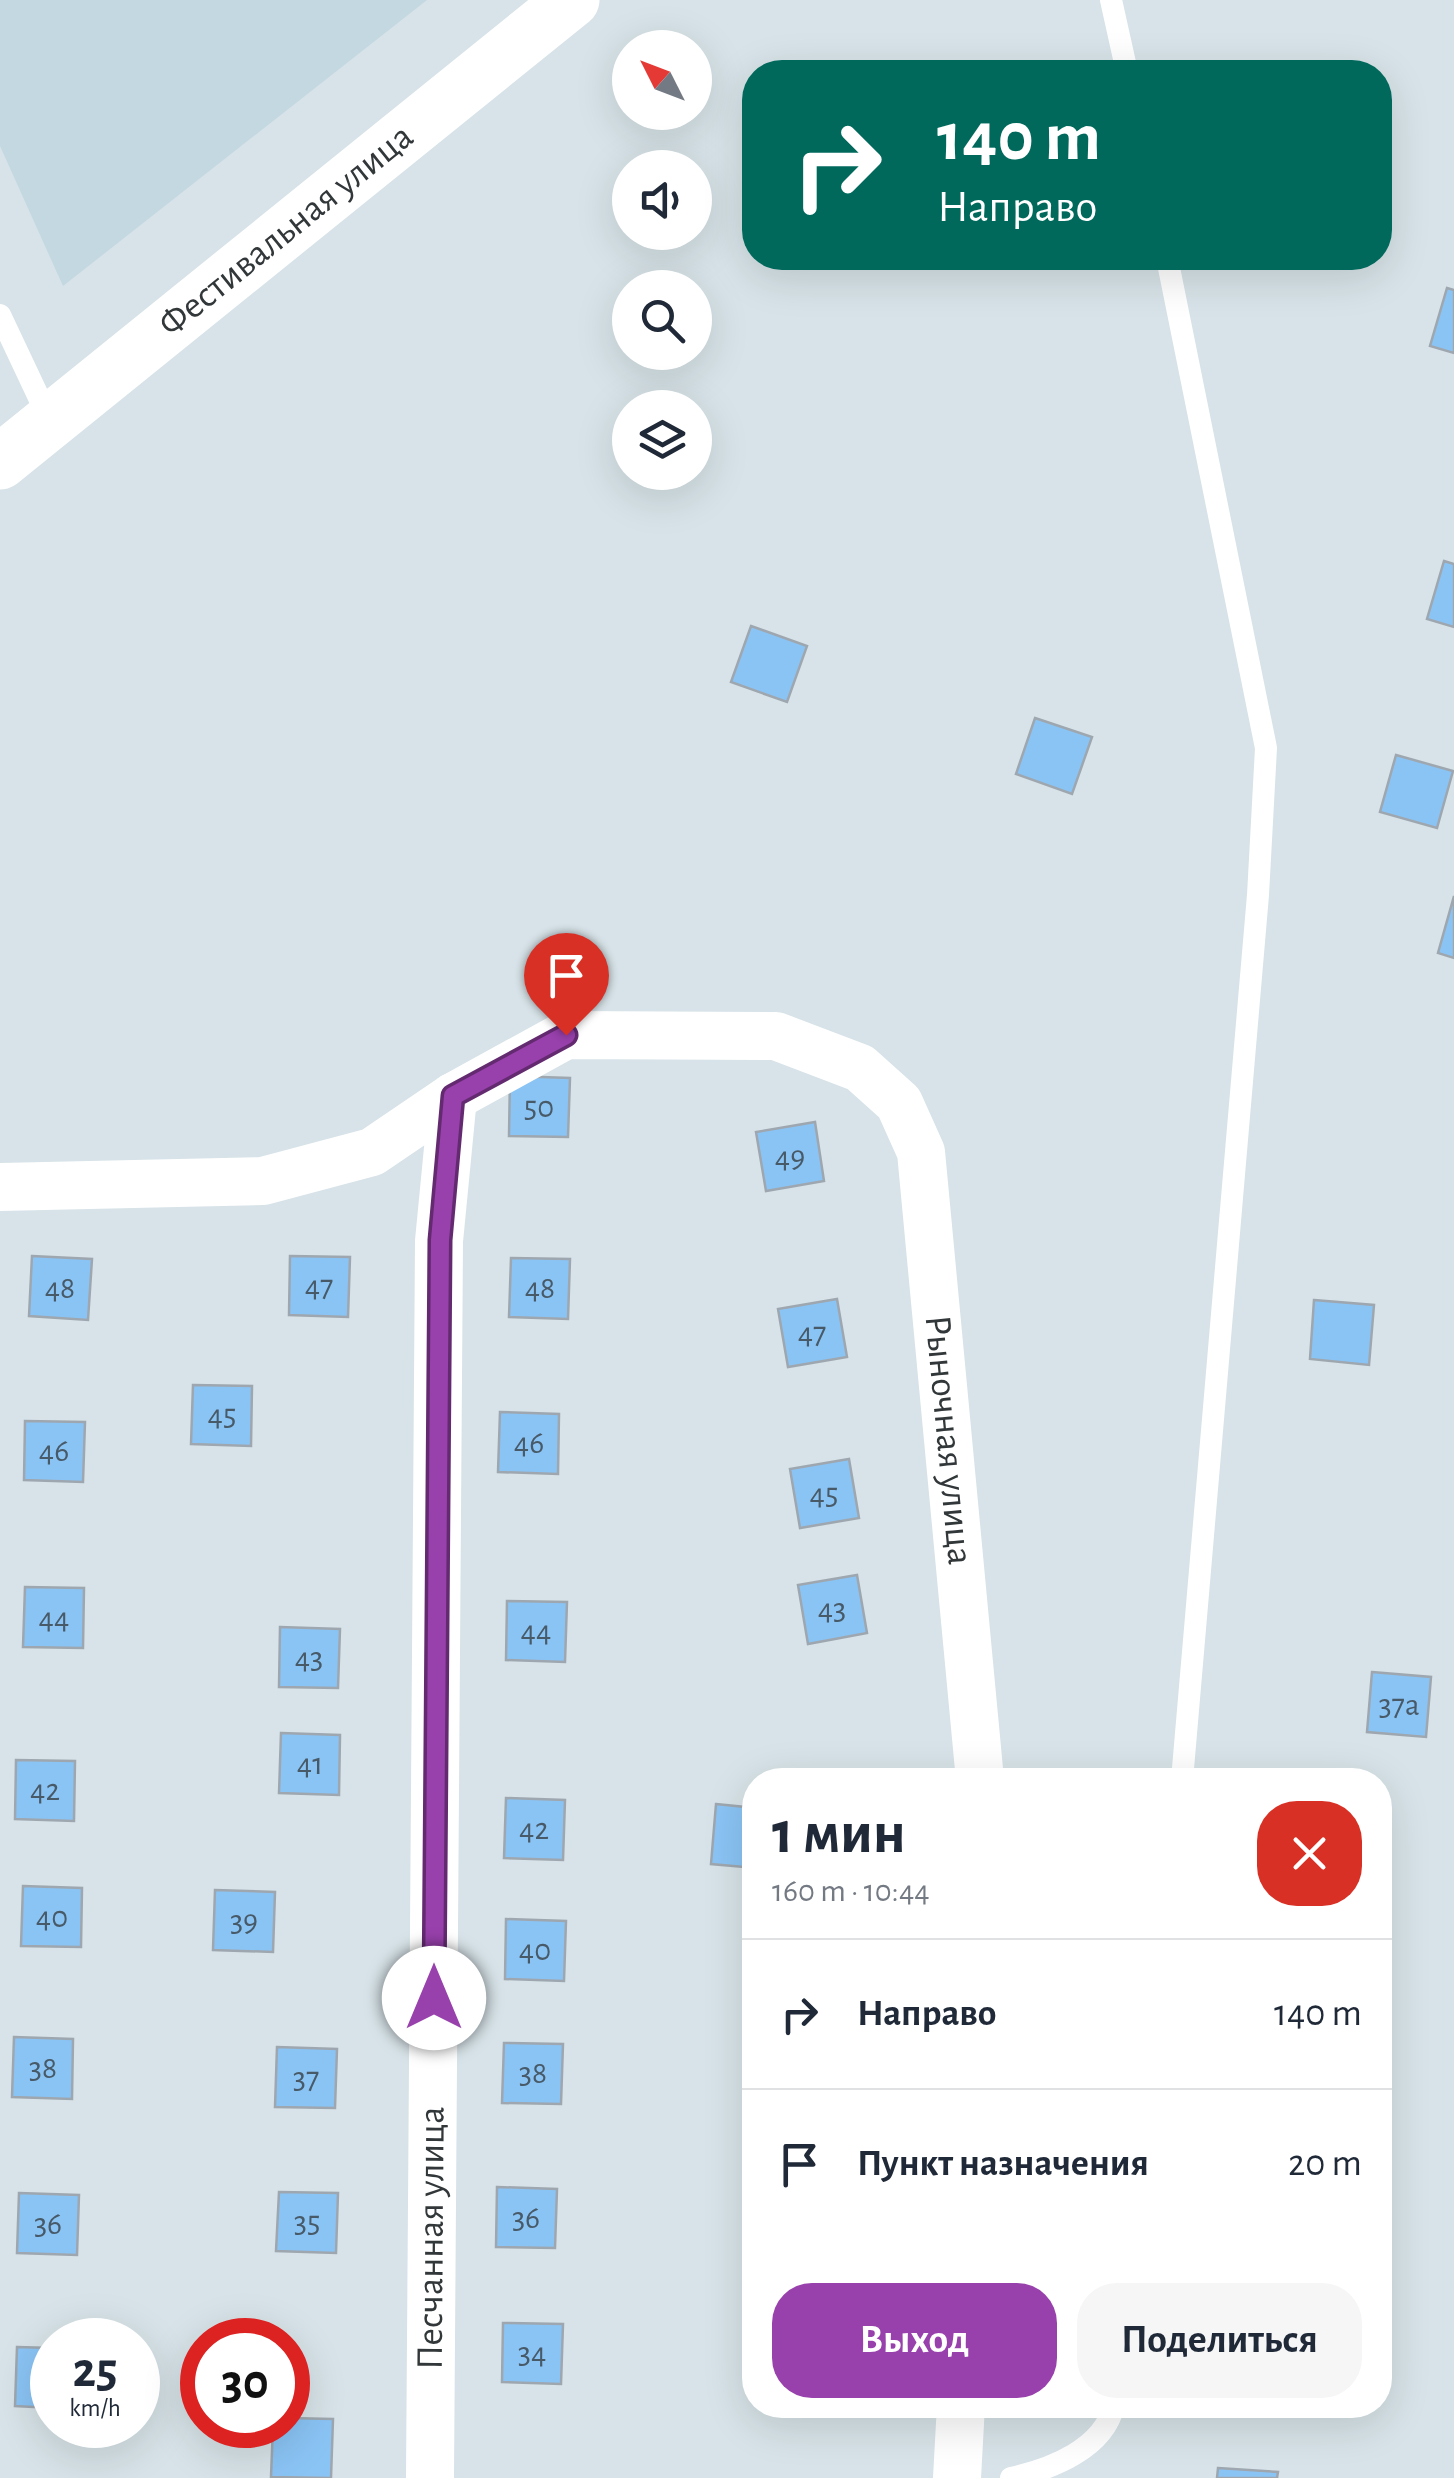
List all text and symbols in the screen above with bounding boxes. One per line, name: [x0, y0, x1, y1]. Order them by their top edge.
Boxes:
north arrow: [612, 30, 712, 130]
map controls: [612, 30, 712, 490]
icon: right: [772, 100, 902, 230]
text: 140 m: [937, 103, 1101, 173]
street label: Фестивальная улица: [152, 117, 421, 344]
button: sound: [612, 150, 712, 250]
text: Направо: [937, 185, 1097, 230]
button: search: [612, 270, 712, 370]
button: layers: [612, 390, 712, 490]
pin: [524, 933, 609, 1036]
icon: arrive: [539, 948, 594, 1003]
house number: 50: [524, 1091, 554, 1123]
house number: 49: [775, 1141, 805, 1173]
house number: 47: [305, 1270, 333, 1302]
house number: 48: [45, 1272, 75, 1304]
house number: 48: [525, 1272, 555, 1304]
street label: Рыночная улица: [917, 1314, 979, 1567]
house number: 47: [798, 1317, 826, 1349]
house number: 45: [208, 1399, 236, 1431]
house number: 46: [514, 1427, 544, 1459]
house number: 46: [39, 1435, 69, 1467]
house number: 45: [810, 1478, 838, 1510]
house number: 43: [818, 1593, 846, 1625]
house number: 44: [39, 1602, 69, 1634]
house number: 44: [521, 1615, 551, 1647]
house number: 43: [295, 1642, 323, 1674]
house number: 37а: [1378, 1689, 1420, 1721]
house number: 41: [297, 1748, 323, 1780]
house number: 42: [30, 1774, 60, 1806]
button: close: [1257, 1801, 1362, 1906]
text: 1 мин: [772, 1804, 906, 1864]
house number: 42: [519, 1813, 549, 1845]
text: 160 m · 10:44: [772, 1875, 930, 1907]
house number: 40: [36, 1901, 68, 1933]
house number: 39: [230, 1905, 258, 1937]
house number: 40: [519, 1934, 551, 1966]
position arrow: [382, 1946, 486, 2050]
icon: right: [772, 1987, 827, 2042]
text: Направо: [857, 1995, 996, 2033]
text: 140 m: [1274, 1995, 1362, 2033]
house number: 38: [29, 2052, 57, 2084]
house number: 38: [519, 2057, 547, 2089]
house number: 37: [293, 2062, 319, 2094]
street label: Песчанная улица: [412, 2106, 452, 2370]
icon: arrive: [772, 2137, 827, 2192]
text: Пункт назначения: [857, 2145, 1149, 2183]
text: 20 m: [1288, 2145, 1362, 2183]
house number: 36: [512, 2202, 540, 2234]
house number: 35: [294, 2206, 320, 2238]
house number: 36: [34, 2208, 62, 2240]
button: Выход: [772, 2283, 1057, 2398]
button: Поделиться: [1077, 2283, 1362, 2398]
speed limit sign: 30: [180, 2318, 310, 2448]
house number: 34: [518, 2337, 546, 2369]
text: 25: [72, 2346, 118, 2396]
text: km/h: [69, 2396, 121, 2421]

